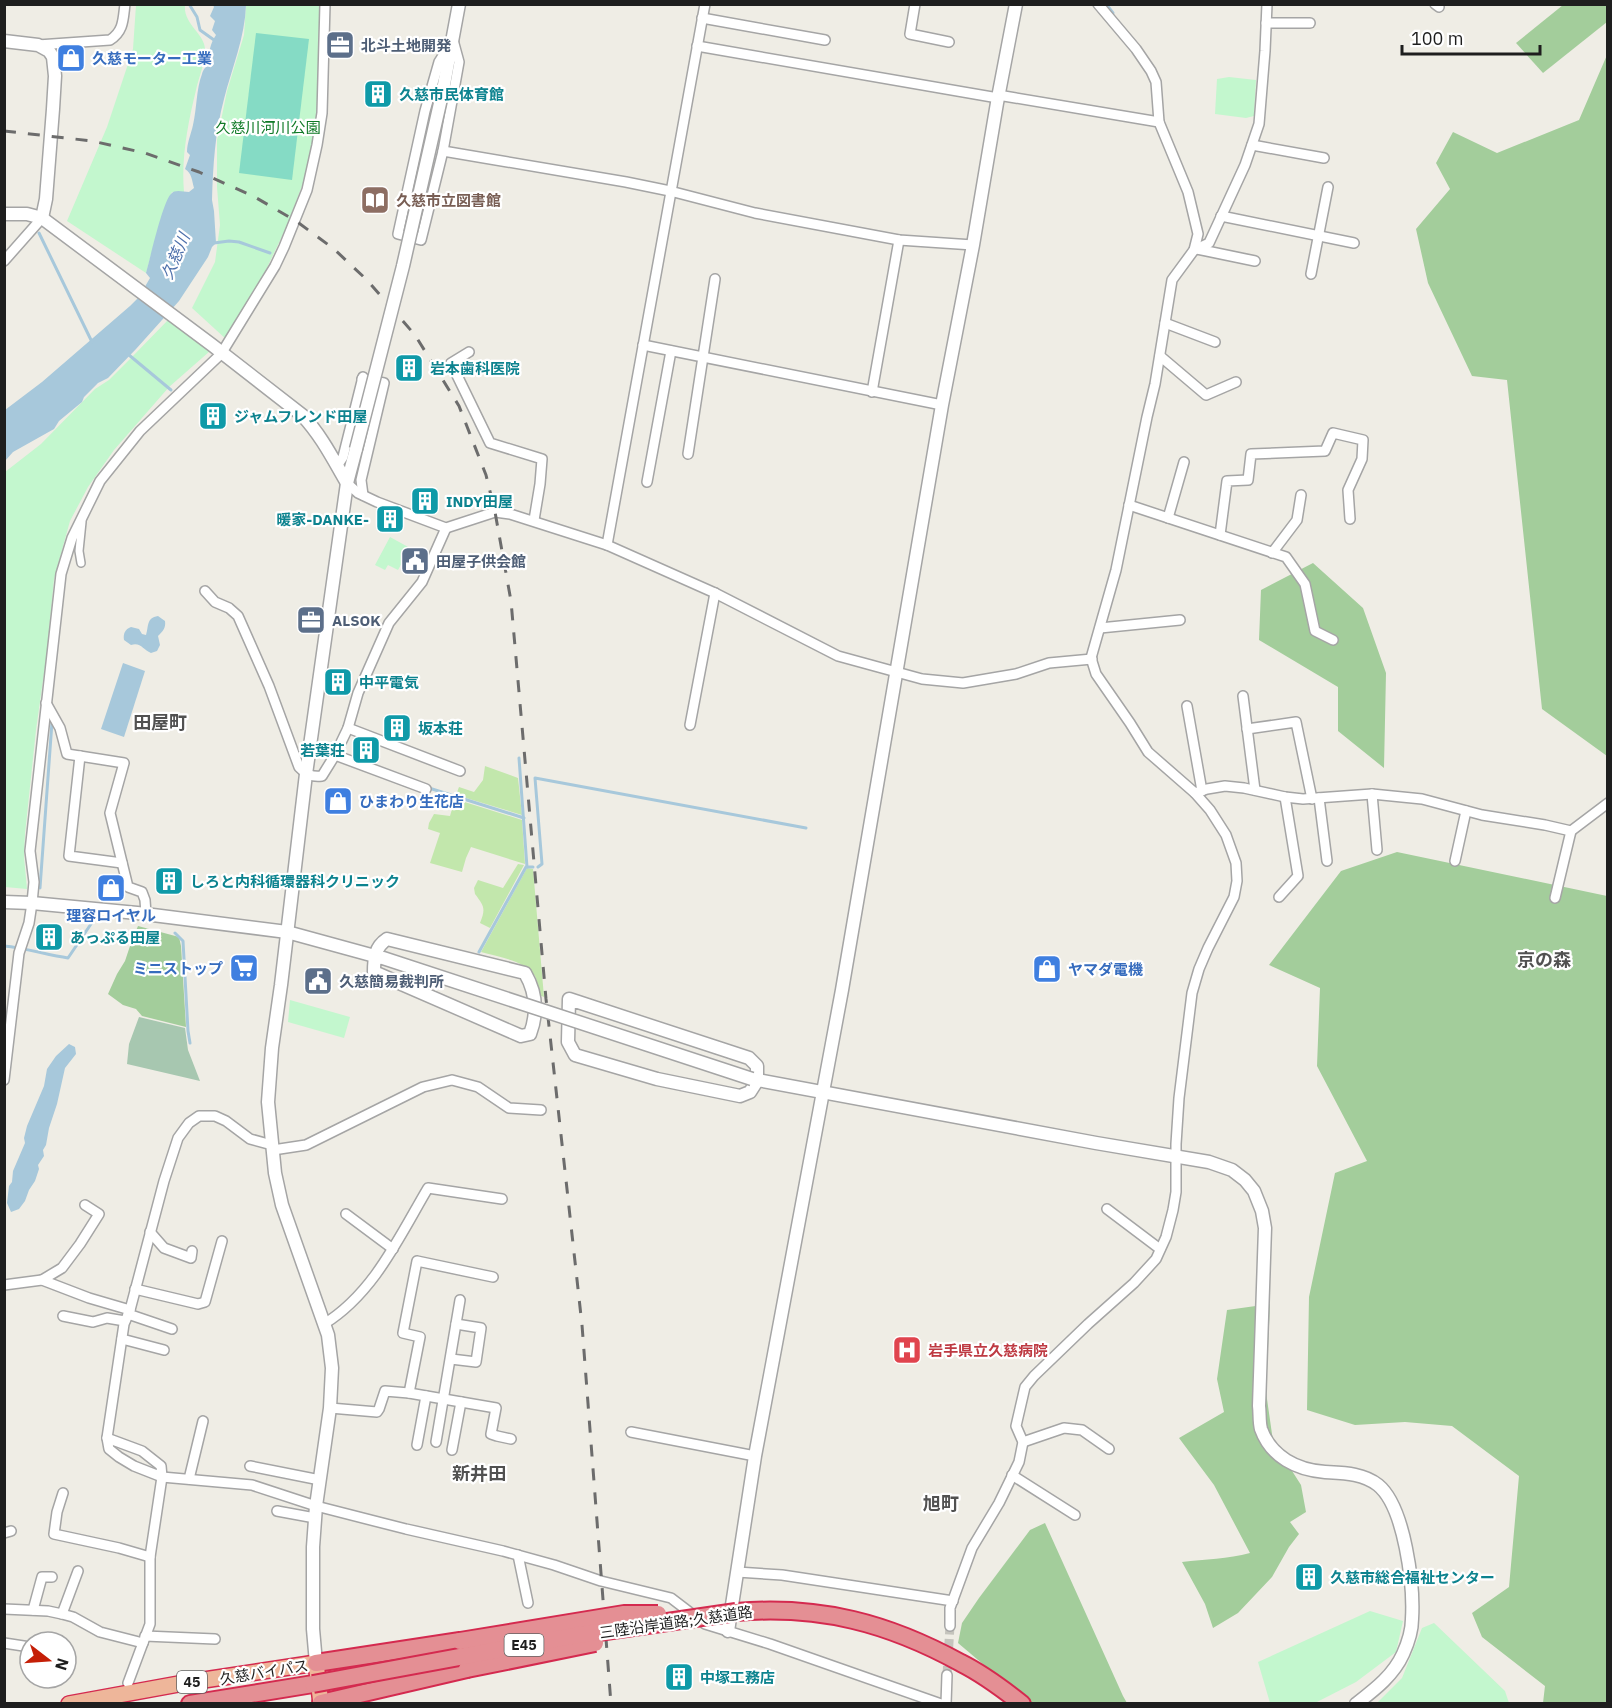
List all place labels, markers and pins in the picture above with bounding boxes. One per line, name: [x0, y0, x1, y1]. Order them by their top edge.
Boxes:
office icon: 北斗土地開発: [324, 29, 356, 61]
place label: 北斗土地開発: [361, 36, 452, 55]
shop icon: 久慈モーター工業: [55, 42, 87, 74]
place label: 久慈モーター工業: [92, 49, 212, 68]
building icon: 久慈市民体育館: [362, 78, 394, 110]
place label: 久慈市民体育館: [399, 85, 504, 104]
library icon: 久慈市立図書館: [359, 184, 391, 216]
place label: 久慈市立図書館: [396, 191, 501, 210]
building icon: 岩本歯科医院: [393, 352, 425, 384]
place label: 岩本歯科医院: [430, 359, 520, 378]
building icon: ジャムフレンド田屋: [197, 400, 229, 432]
place label: ジャムフレンド田屋: [234, 407, 367, 426]
building icon: INDY田屋: [409, 485, 441, 517]
place label: INDY田屋: [446, 492, 513, 511]
building icon: 暖家-DANKE-: [374, 503, 406, 535]
place label: 暖家-DANKE-: [276, 510, 369, 529]
public building icon: 田屋子供会館: [399, 545, 431, 577]
place label: 田屋子供会館: [436, 552, 526, 571]
office icon: ALSOK: [295, 604, 327, 636]
place label: ALSOK: [332, 611, 381, 630]
building icon: 中平電気: [322, 666, 354, 698]
place label: 中平電気: [359, 673, 419, 692]
building icon: 坂本荘: [381, 712, 413, 744]
place label: 坂本荘: [418, 719, 463, 738]
building icon: 若葉荘: [350, 734, 382, 766]
place label: 若葉荘: [300, 741, 345, 760]
shop icon: ひまわり生花店: [322, 785, 354, 817]
place label: ひまわり生花店: [359, 792, 464, 811]
building icon: しろと内科循環器科クリニック: [153, 865, 185, 897]
shop icon: 理容ロイヤル: [95, 872, 127, 904]
place label: しろと内科循環器科クリニック: [190, 872, 400, 891]
place label: 理容ロイヤル: [66, 906, 156, 925]
building icon: あっぷる田屋: [33, 921, 65, 953]
place label: あっぷる田屋: [70, 928, 160, 947]
supermarket icon: ミニストップ: [228, 952, 260, 984]
shop icon: ヤマダ電機: [1031, 953, 1063, 985]
place label: ミニストップ: [133, 959, 223, 978]
place label: ヤマダ電機: [1068, 960, 1143, 979]
public building icon: 久慈簡易裁判所: [302, 965, 334, 997]
place label: 久慈簡易裁判所: [339, 972, 444, 991]
hospital icon: 岩手県立久慈病院: [891, 1334, 923, 1366]
place label: 岩手県立久慈病院: [928, 1341, 1048, 1360]
building icon: 久慈市総合福祉センター: [1293, 1561, 1325, 1593]
place label: 久慈市総合福祉センター: [1330, 1568, 1495, 1587]
building icon: 中塚工務店: [663, 1661, 695, 1693]
place label: 中塚工務店: [700, 1668, 775, 1687]

